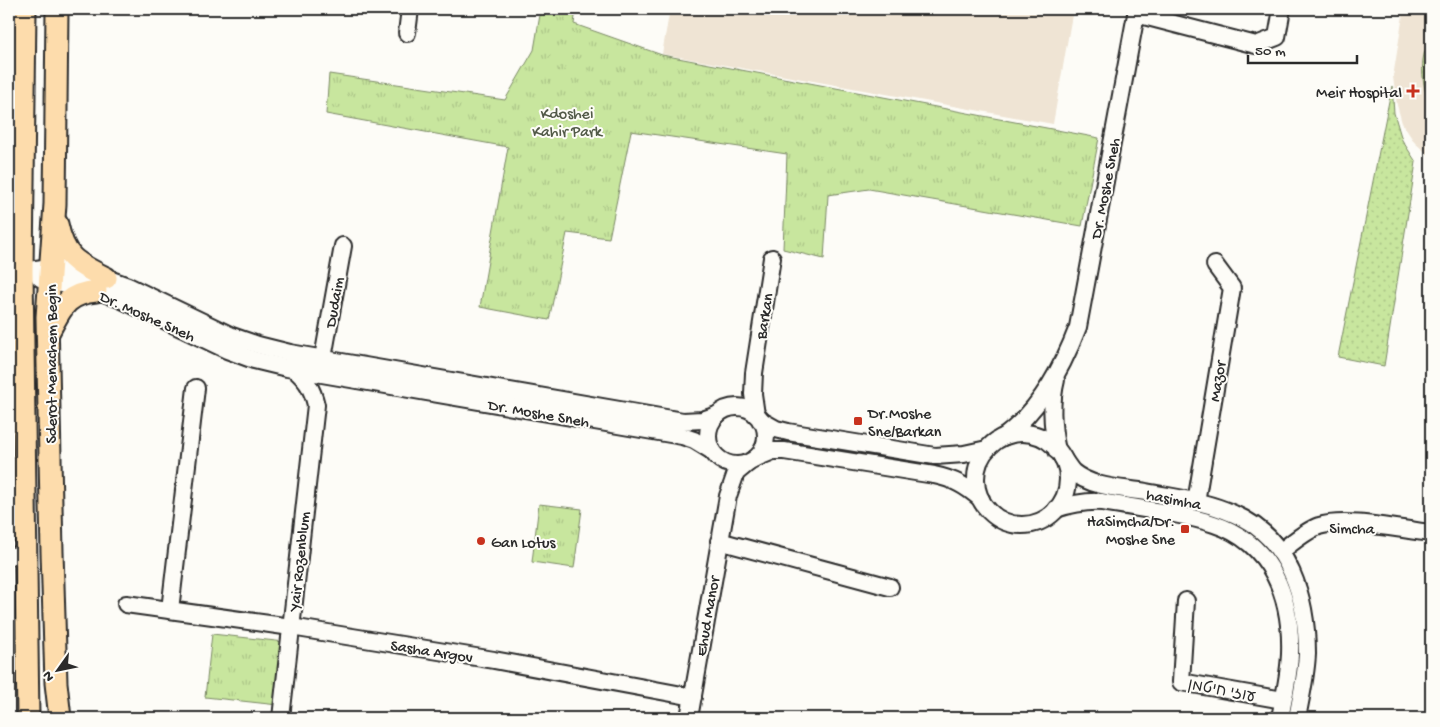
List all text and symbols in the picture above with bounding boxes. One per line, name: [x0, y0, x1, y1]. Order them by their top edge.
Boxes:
scale bar: [1248, 32, 1356, 64]
text: 50 m: [1255, 43, 1286, 61]
marker: Meir Hospital: [1406, 84, 1420, 98]
place label: Meir Hospital: [1316, 85, 1402, 104]
park label: Kdoshei Kahir Park: [532, 106, 604, 143]
street label: Dr. Moshe Sneh: [1088, 136, 1127, 242]
street label: Dudaim: [322, 275, 350, 330]
street label: Sderot Menachem Begin: [44, 284, 63, 444]
street label: Dr. Moshe Sneh: [95, 288, 198, 348]
street label: Barkan: [753, 292, 780, 342]
street label: Mazor: [1207, 358, 1232, 403]
street label: Dr. Moshe Sneh: [485, 397, 591, 434]
place label: Dr.Moshe Sne/Barkan: [867, 406, 942, 443]
marker: Dr.Moshe Sne/Barkan: [852, 415, 864, 427]
street label: hasimha: [1144, 487, 1204, 516]
street label: Yair Rozenblum: [287, 510, 316, 614]
place label: HaSimcha/Dr. Moshe Sne: [1087, 514, 1176, 551]
street label: Simcha: [1329, 521, 1376, 540]
marker: HaSimcha/Dr. Moshe Sne: [1179, 523, 1191, 535]
marker: Gan Lotus: [475, 535, 487, 547]
place label: Gan Lotus: [491, 535, 557, 554]
street label: Ehud Manor: [693, 574, 726, 658]
street label: Sasha Argov: [389, 638, 474, 669]
north arrow: [32, 644, 82, 694]
text: N: [40, 667, 59, 684]
street label: עוזי חיטמן: [1186, 676, 1257, 708]

